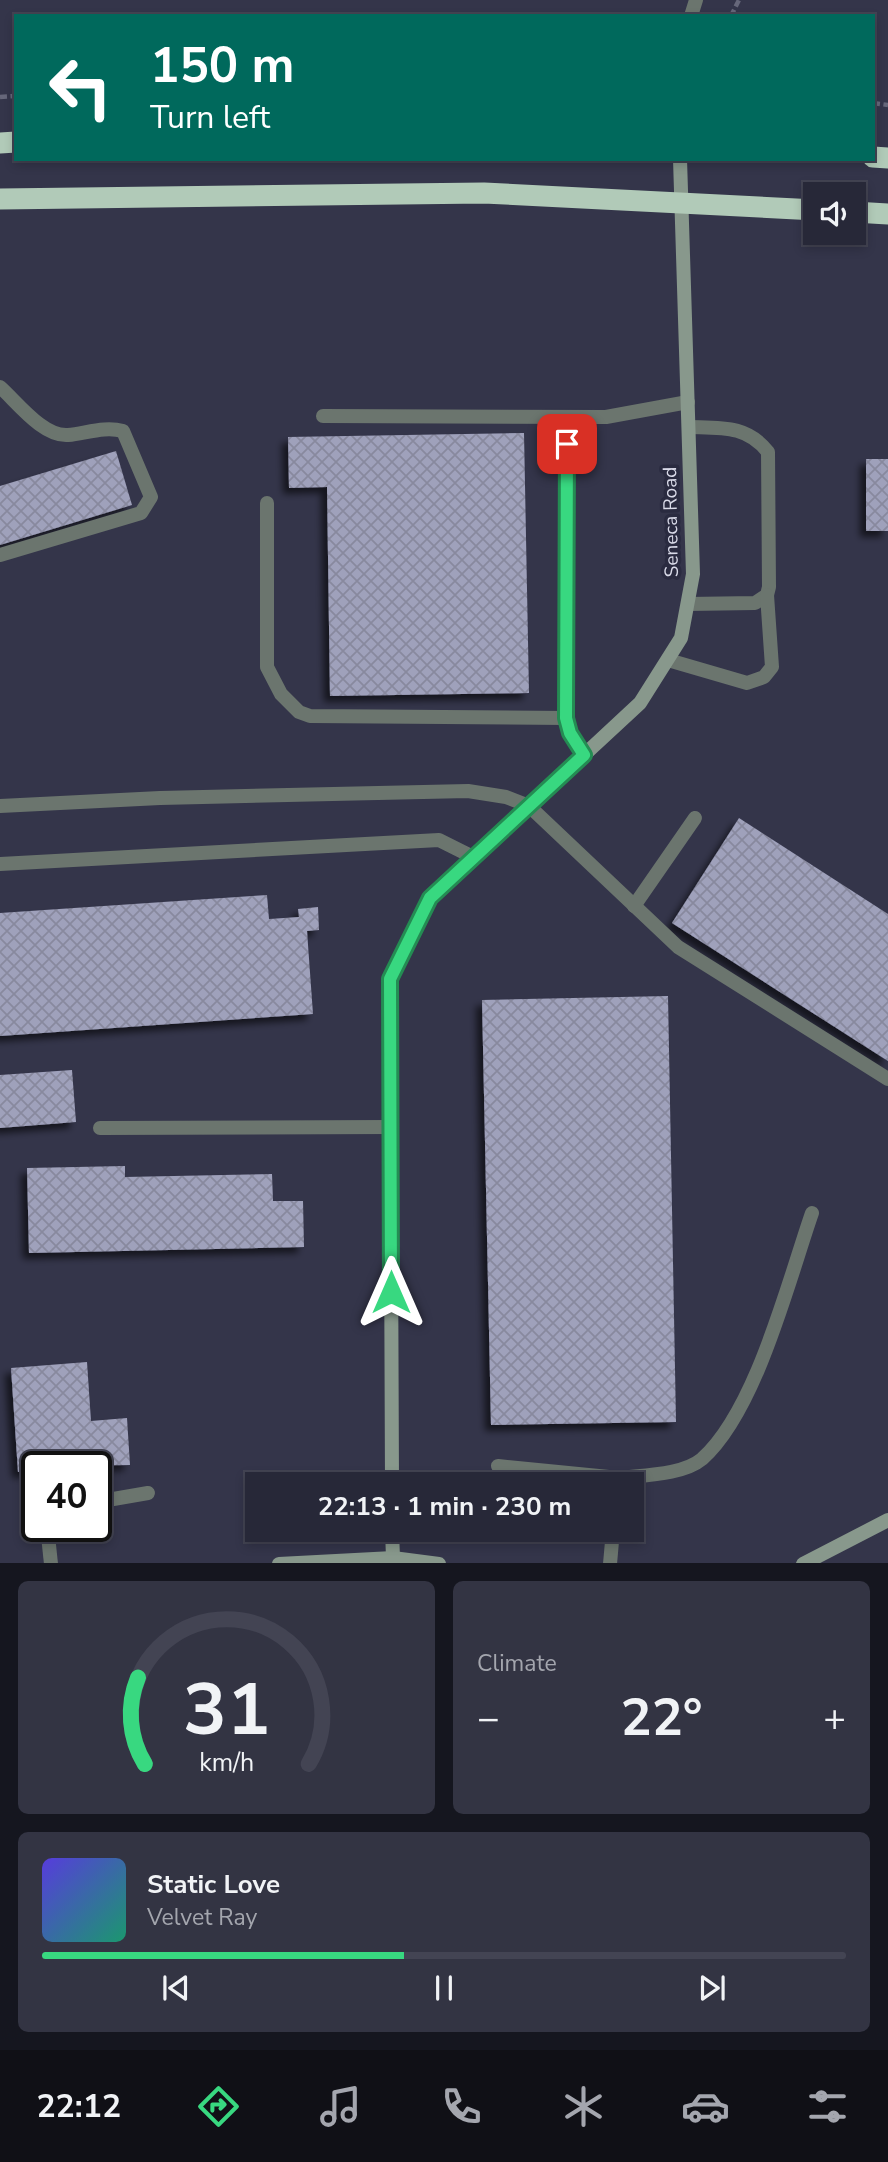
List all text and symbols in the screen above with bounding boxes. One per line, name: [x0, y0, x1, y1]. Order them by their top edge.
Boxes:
text: 150 m: [150, 32, 294, 99]
icon: left: [35, 42, 126, 133]
text: Turn left: [150, 96, 270, 139]
map controls: [803, 182, 866, 245]
button: sound: [803, 182, 866, 245]
pin: [537, 414, 597, 474]
icon: arrive: [548, 425, 586, 463]
street label: Seneca Road: [657, 466, 685, 578]
position arrow: [354, 1255, 428, 1329]
speed limit sign: 40: [21, 1451, 112, 1542]
text: 22:13 · 1 min · 230 m: [318, 1489, 571, 1524]
text: Climate: [477, 1648, 557, 1679]
text: 31: [183, 1660, 270, 1760]
text: 22°: [620, 1682, 703, 1753]
text: −: [477, 1693, 500, 1744]
text: +: [823, 1693, 846, 1744]
text: km/h: [199, 1745, 254, 1779]
text: Static Love: [147, 1867, 280, 1902]
text: Velvet Ray: [147, 1902, 257, 1933]
icon: previous: [157, 1969, 195, 2007]
icon: pause: [425, 1969, 463, 2007]
icon: next: [693, 1969, 731, 2007]
icon: directions: [194, 2082, 243, 2131]
icon: music: [316, 2082, 365, 2131]
icon: phone: [437, 2082, 486, 2131]
icon: climate: [559, 2082, 608, 2131]
icon: car: [681, 2082, 730, 2131]
icon: filters: [803, 2082, 852, 2131]
text: 22:12: [36, 2085, 121, 2128]

